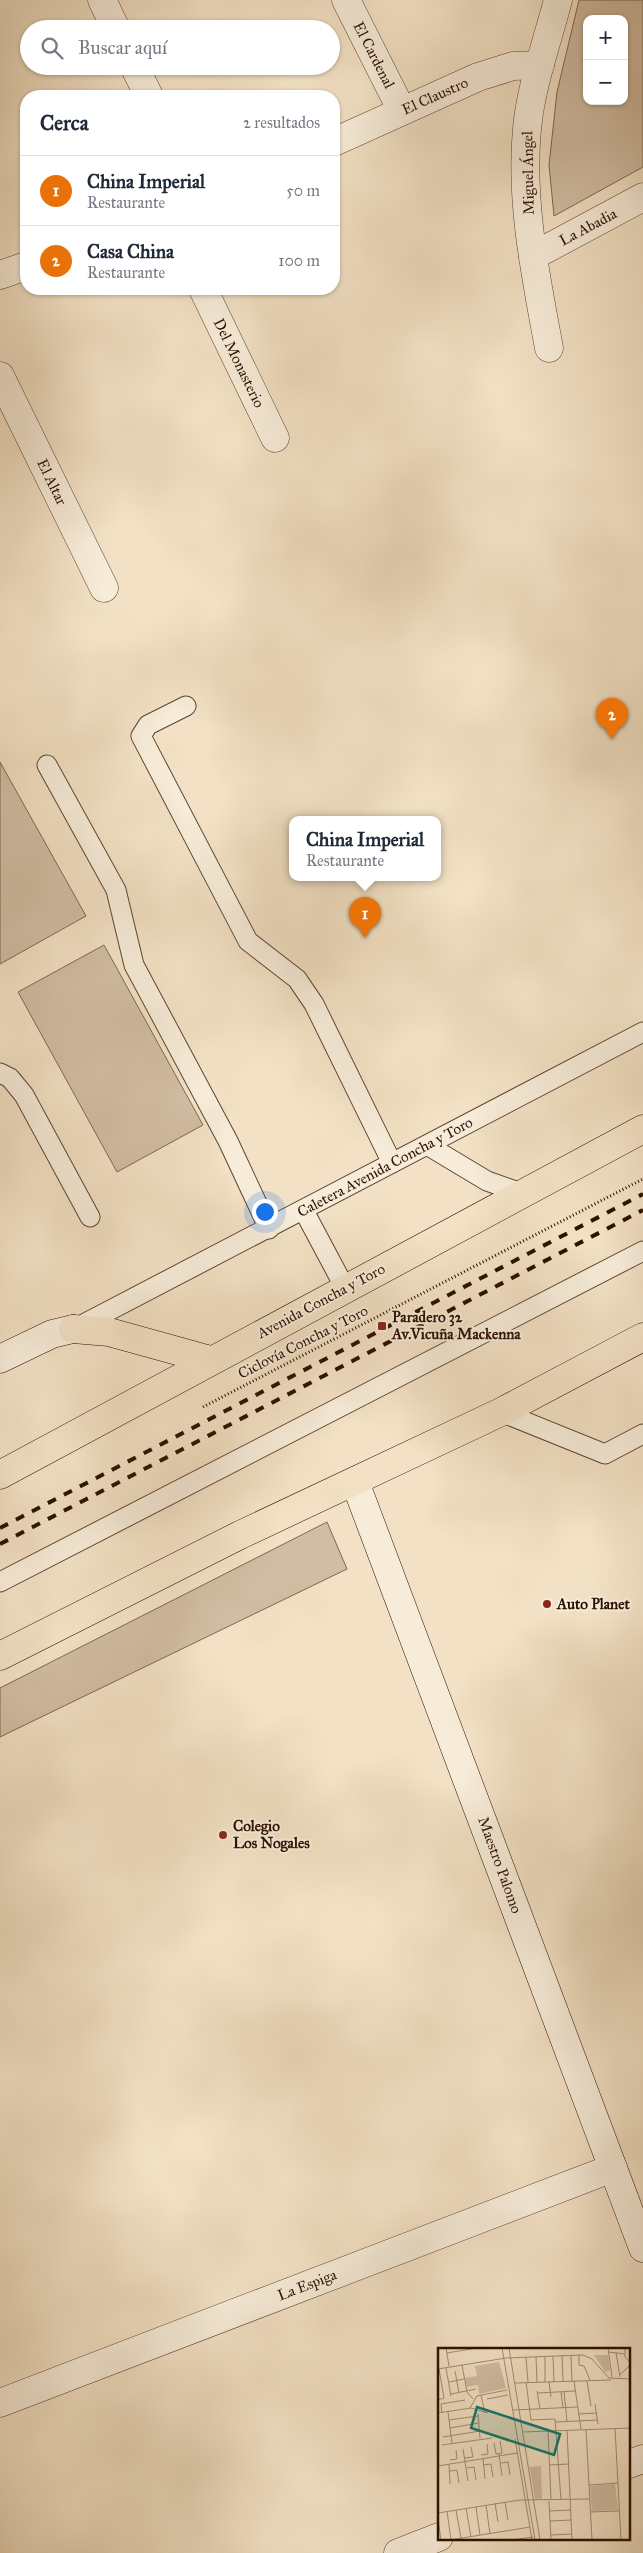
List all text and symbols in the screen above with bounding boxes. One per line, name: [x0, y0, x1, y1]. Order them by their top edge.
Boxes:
map controls: [583, 15, 628, 105]
button: +: [583, 15, 628, 60]
street label: El Cardenal: [350, 19, 399, 92]
search box: [20, 20, 340, 75]
icon: search: [38, 34, 66, 62]
text: Buscar aquí: [78, 36, 167, 59]
button: −: [583, 60, 628, 105]
street label: El Claustro: [399, 73, 471, 119]
text: Cerca: [40, 110, 89, 136]
text: 2 resultados: [243, 113, 320, 132]
street label: Miguel Ángel: [517, 130, 538, 215]
text: China Imperial: [87, 170, 205, 193]
text: 1: [53, 181, 59, 200]
text: 50 m: [286, 181, 320, 200]
text: Restaurante: [87, 193, 165, 212]
street label: La Abadia: [556, 204, 620, 250]
text: Casa China: [87, 240, 174, 263]
text: 2: [52, 251, 60, 270]
text: 100 m: [278, 251, 320, 270]
text: Restaurante: [87, 263, 165, 282]
street label: Del Monasterio: [210, 315, 269, 411]
street label: El Altar: [33, 456, 71, 508]
pin: 2: [596, 698, 628, 739]
popup: [289, 816, 441, 881]
text: China Imperial: [306, 828, 424, 851]
text: Restaurante: [306, 851, 384, 870]
pin: 1: [349, 897, 381, 938]
street label: Caletera Avenida Concha y Toro: [294, 1113, 476, 1221]
your location: [252, 1199, 278, 1225]
street label: Avenida Concha y Toro: [253, 1259, 388, 1343]
street label: Ciclovía Concha y Toro: [235, 1301, 371, 1383]
place label: Paradero 32 Av.Vicuña Mackenna: [391, 1308, 521, 1343]
marker: Paradero 32 Av.Vicuña Mackenna: [376, 1320, 388, 1332]
place label: Auto Planet: [556, 1595, 630, 1613]
marker: Auto Planet: [541, 1598, 553, 1610]
street label: Maestro Palomo: [474, 1814, 526, 1916]
place label: Colegio Los Nogales: [233, 1817, 310, 1853]
marker: Colegio Los Nogales: [217, 1829, 229, 1841]
street label: La Espiga: [275, 2265, 340, 2304]
inset map: [438, 2348, 630, 2540]

